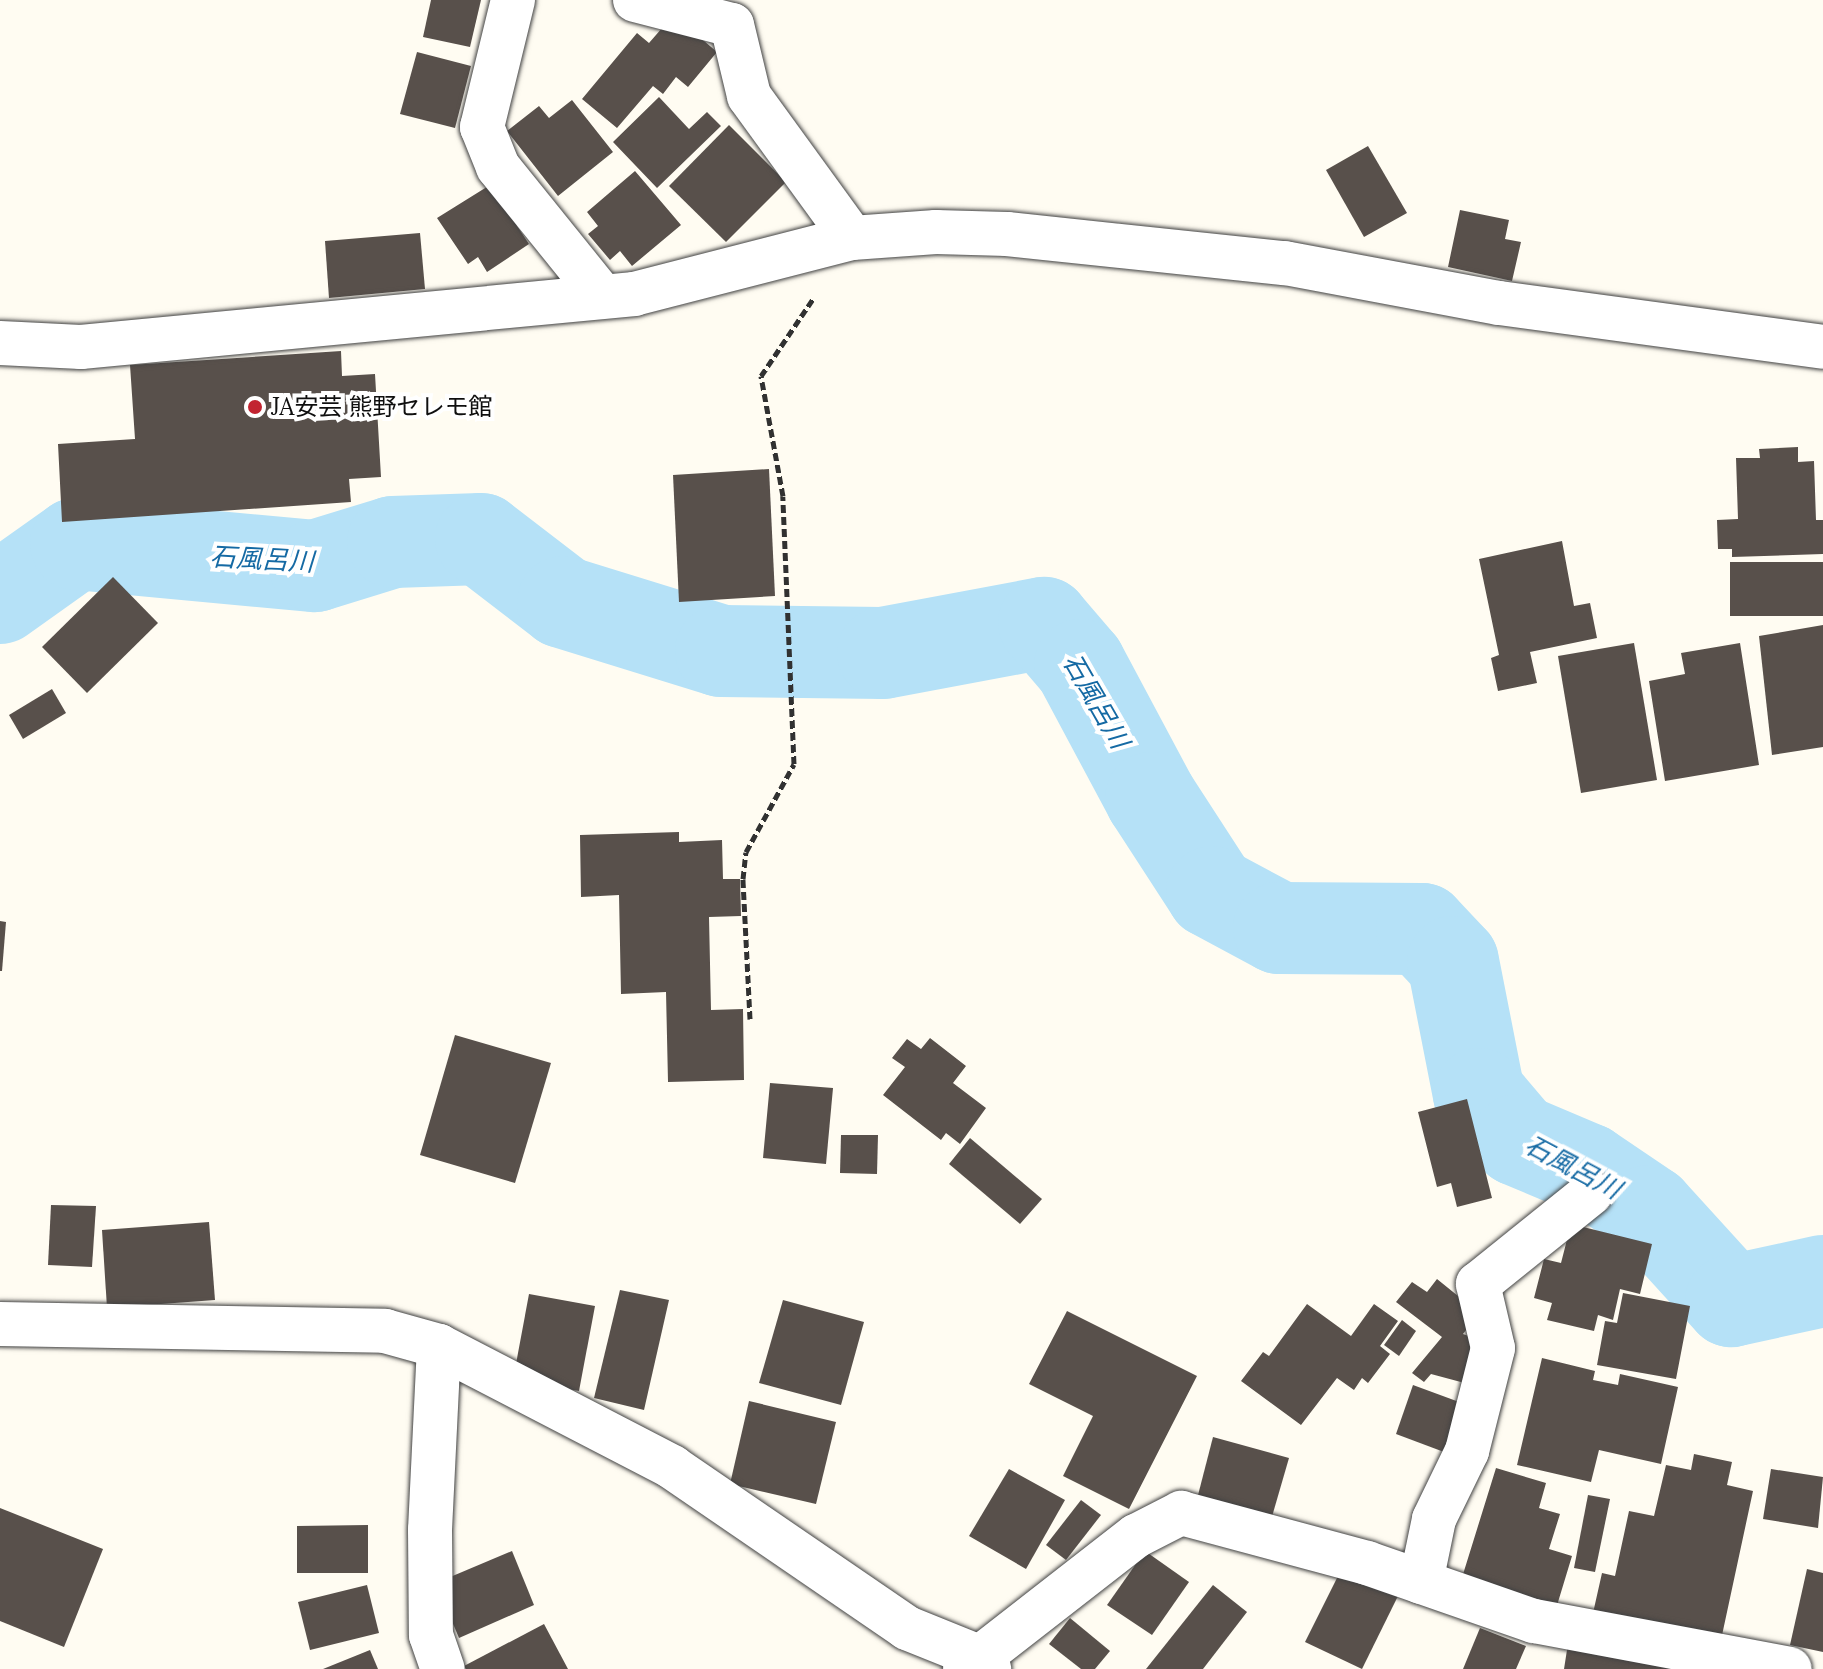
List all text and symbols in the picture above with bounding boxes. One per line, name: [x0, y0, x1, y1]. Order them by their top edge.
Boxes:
place label: JA安芸 熊野セレモ館: [271, 393, 493, 421]
marker: JA安芸 熊野セレモ館: [246, 398, 264, 416]
water label: 石風呂川: [209, 541, 315, 577]
water label: 石風呂川: [1056, 648, 1136, 754]
water label: 石風呂川: [1520, 1129, 1626, 1205]

